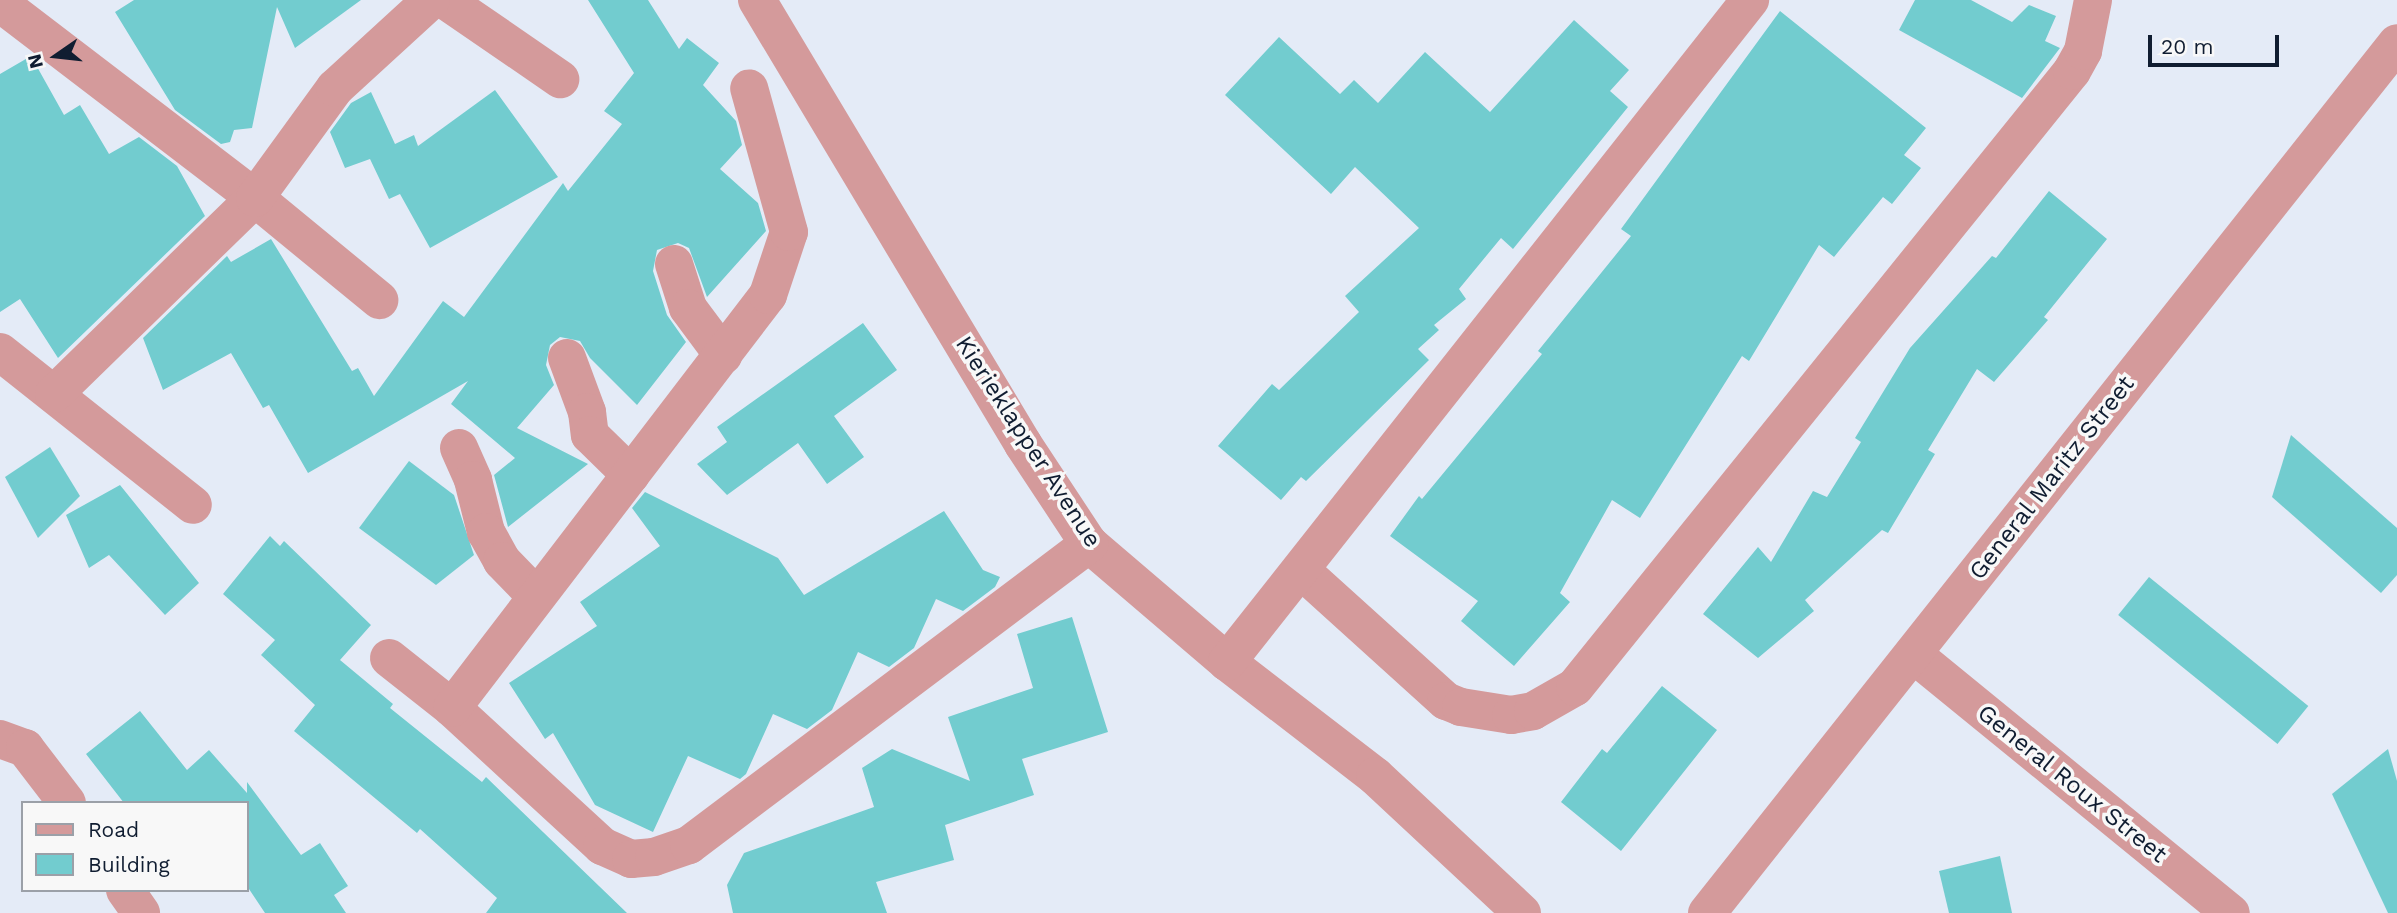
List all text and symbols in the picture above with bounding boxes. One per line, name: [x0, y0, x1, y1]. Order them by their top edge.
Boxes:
north arrow: [21, 21, 91, 91]
scale bar: [2152, 21, 2283, 65]
text: 20 m: [2161, 34, 2213, 59]
text: N: [22, 52, 48, 71]
street label: Kierieklapper Avenue: [949, 330, 1107, 554]
street label: General Maritz Street: [1963, 370, 2141, 586]
street label: General Roux Street: [1971, 698, 2173, 870]
legend: [21, 801, 248, 892]
text: Road: [88, 817, 139, 842]
text: Building: [88, 852, 170, 877]

